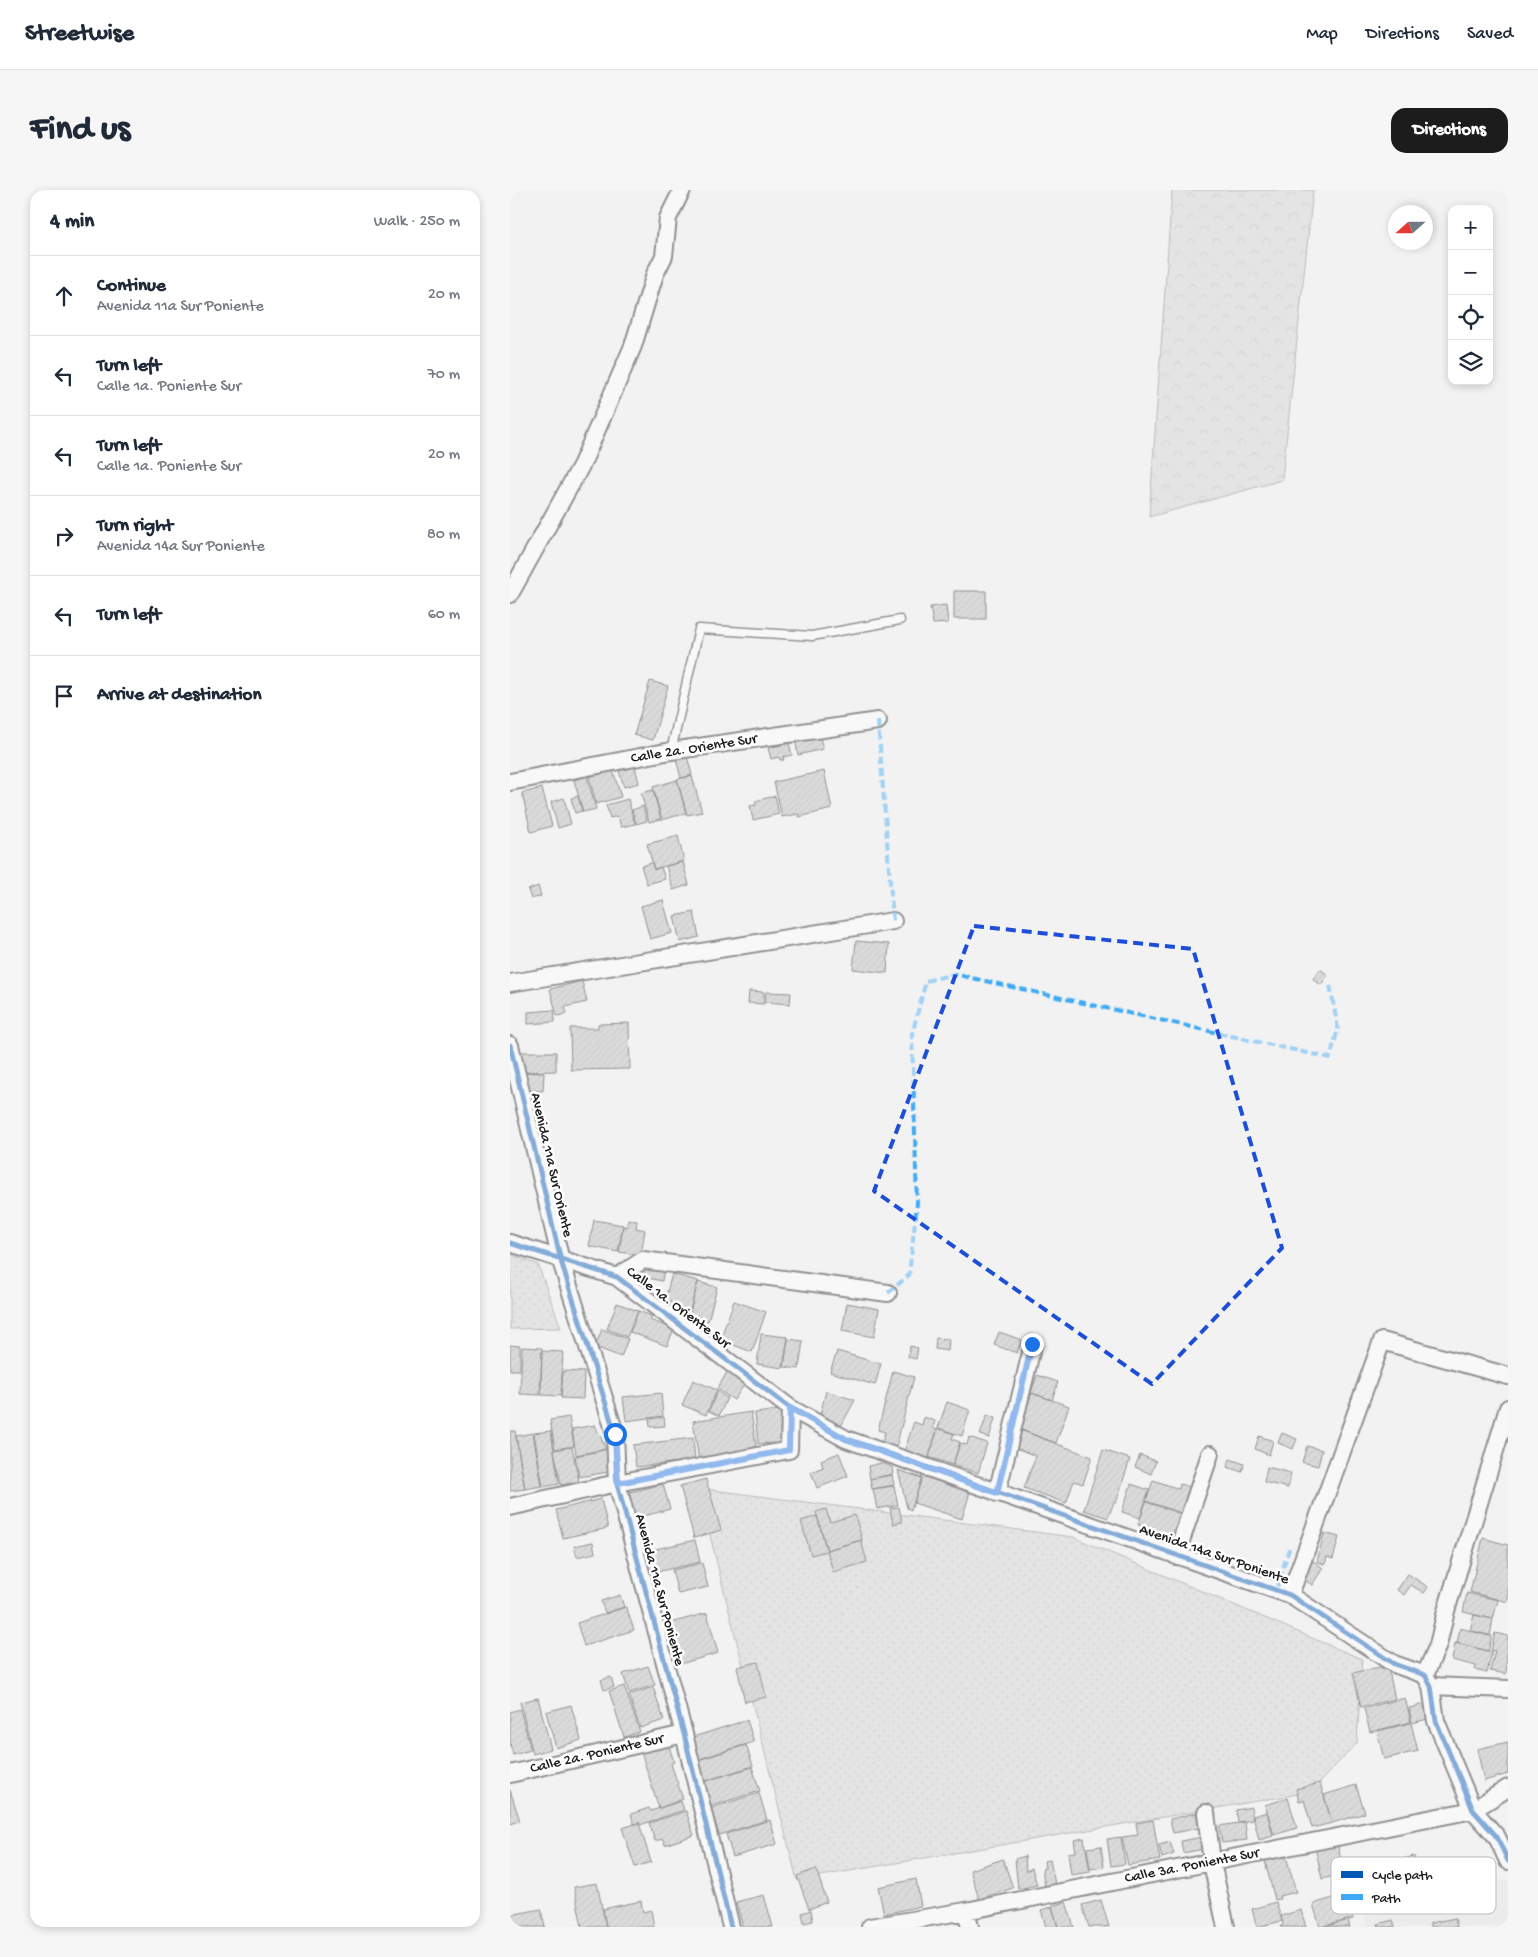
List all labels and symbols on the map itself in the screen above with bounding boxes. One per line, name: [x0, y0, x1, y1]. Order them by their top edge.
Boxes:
north arrow: [1388, 205, 1433, 250]
street label: Calle 2a. Oriente Sur: [630, 730, 760, 768]
street label: Avenida 11a Sur Oriente: [526, 1091, 576, 1239]
street label: Calle 1a. Oriente Sur: [622, 1263, 735, 1354]
route end: [1021, 1333, 1044, 1356]
route start: [604, 1423, 627, 1446]
street label: Avenida 11a Sur Poniente: [630, 1512, 688, 1668]
street label: Avenida 14a Sur Poniente: [1137, 1521, 1292, 1589]
street label: Calle 2a. Poniente Sur: [529, 1730, 667, 1778]
street label: Calle 3a. Poniente Sur: [1123, 1844, 1263, 1888]
legend: [1331, 1857, 1496, 1914]
text: Cycle path: [1372, 1868, 1433, 1885]
text: Path: [1371, 1891, 1401, 1908]

